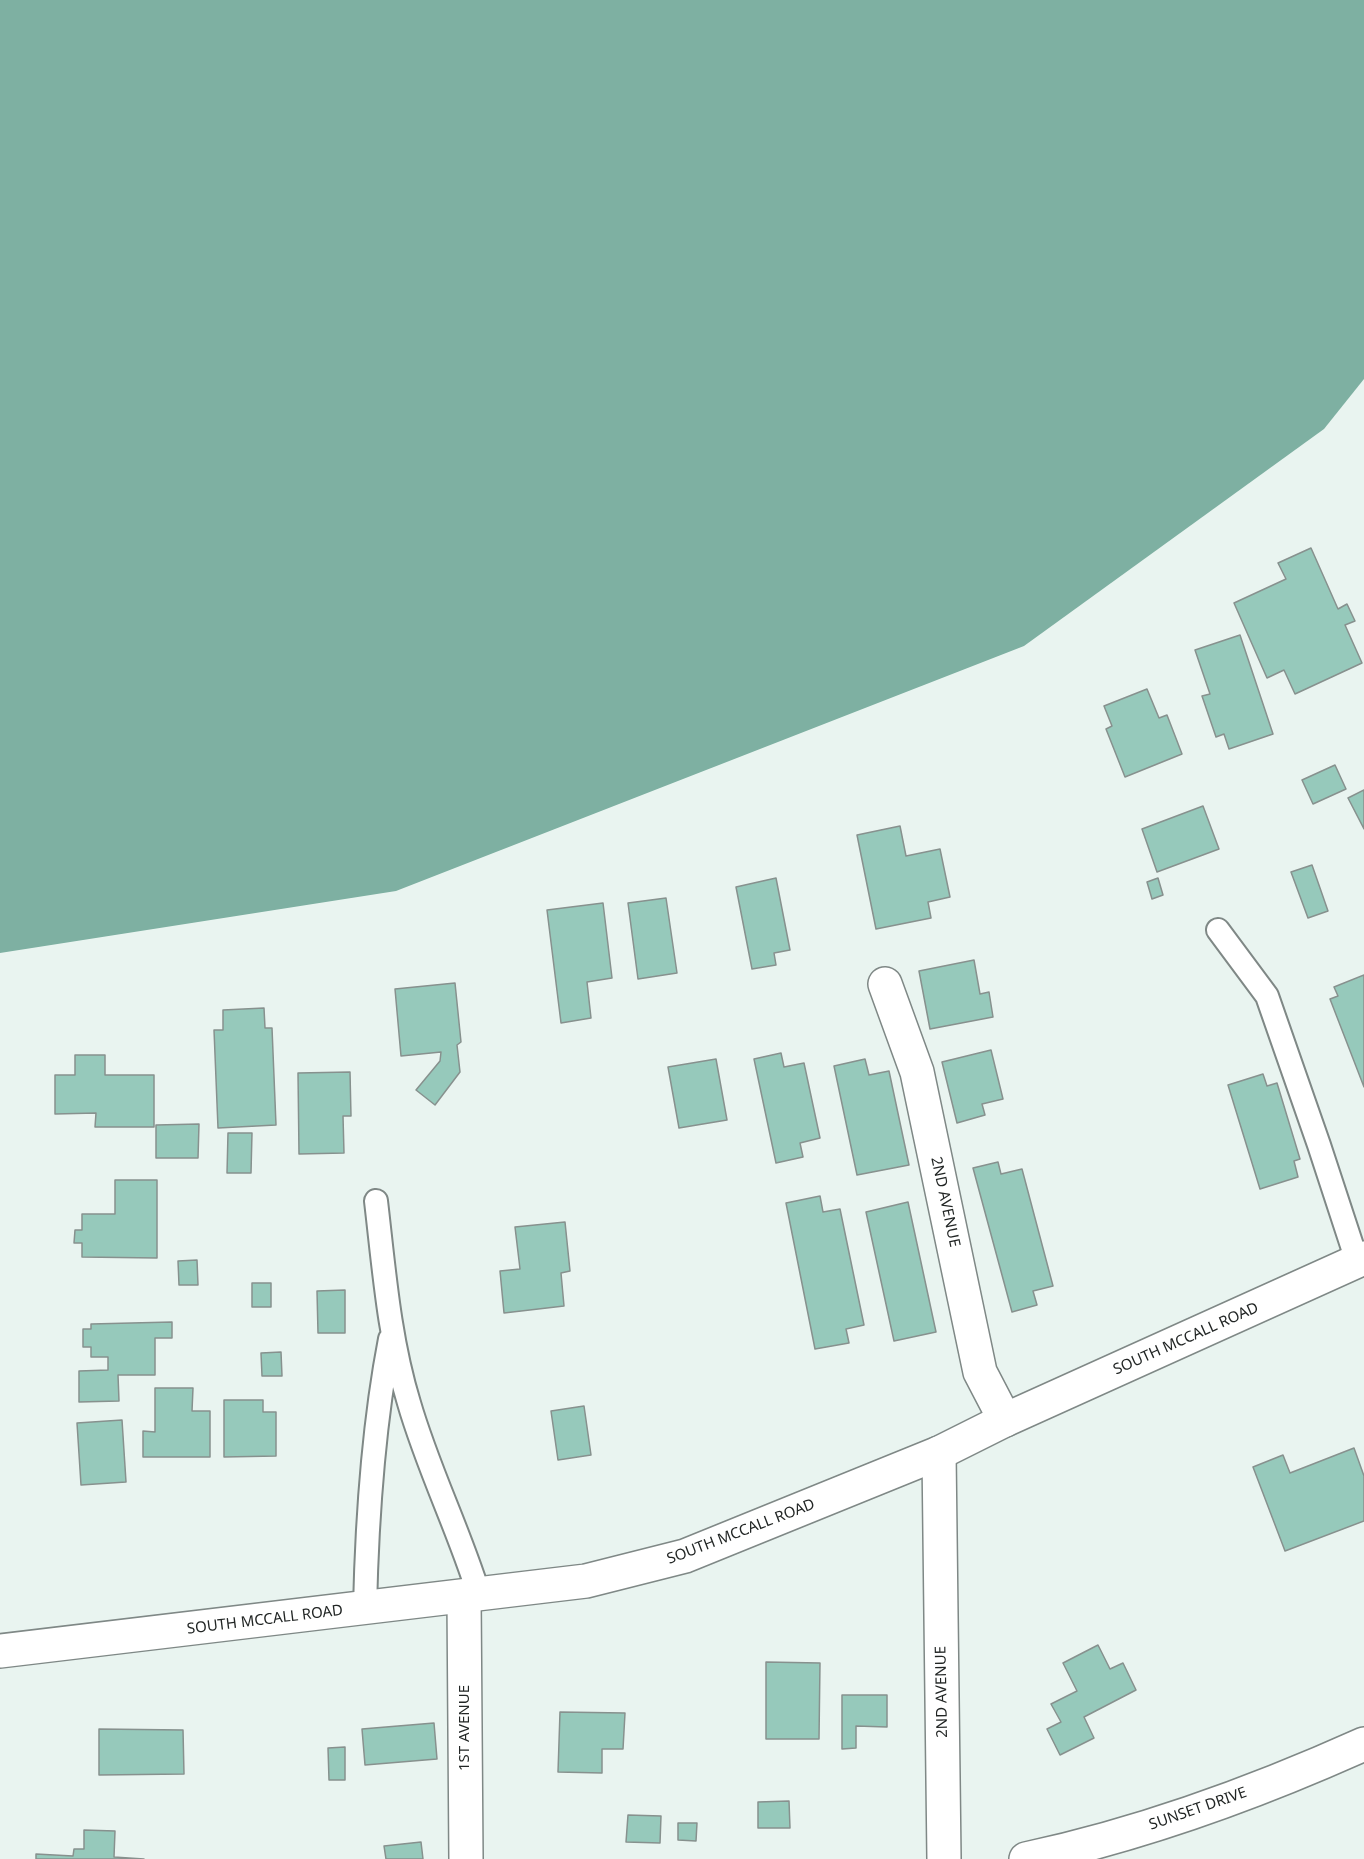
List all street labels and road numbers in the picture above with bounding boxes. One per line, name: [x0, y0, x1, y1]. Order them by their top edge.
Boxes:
street label: 2ND AVENUE: [927, 1155, 963, 1249]
street label: SOUTH MCCALL ROAD: [1111, 1299, 1261, 1379]
street label: SOUTH MCCALL ROAD: [664, 1495, 818, 1569]
street label: SOUTH MCCALL ROAD: [186, 1601, 344, 1639]
street label: 2ND AVENUE: [932, 1646, 952, 1738]
street label: 1ST AVENUE: [456, 1685, 474, 1771]
street label: SUNSET DRIVE: [1147, 1784, 1249, 1834]

